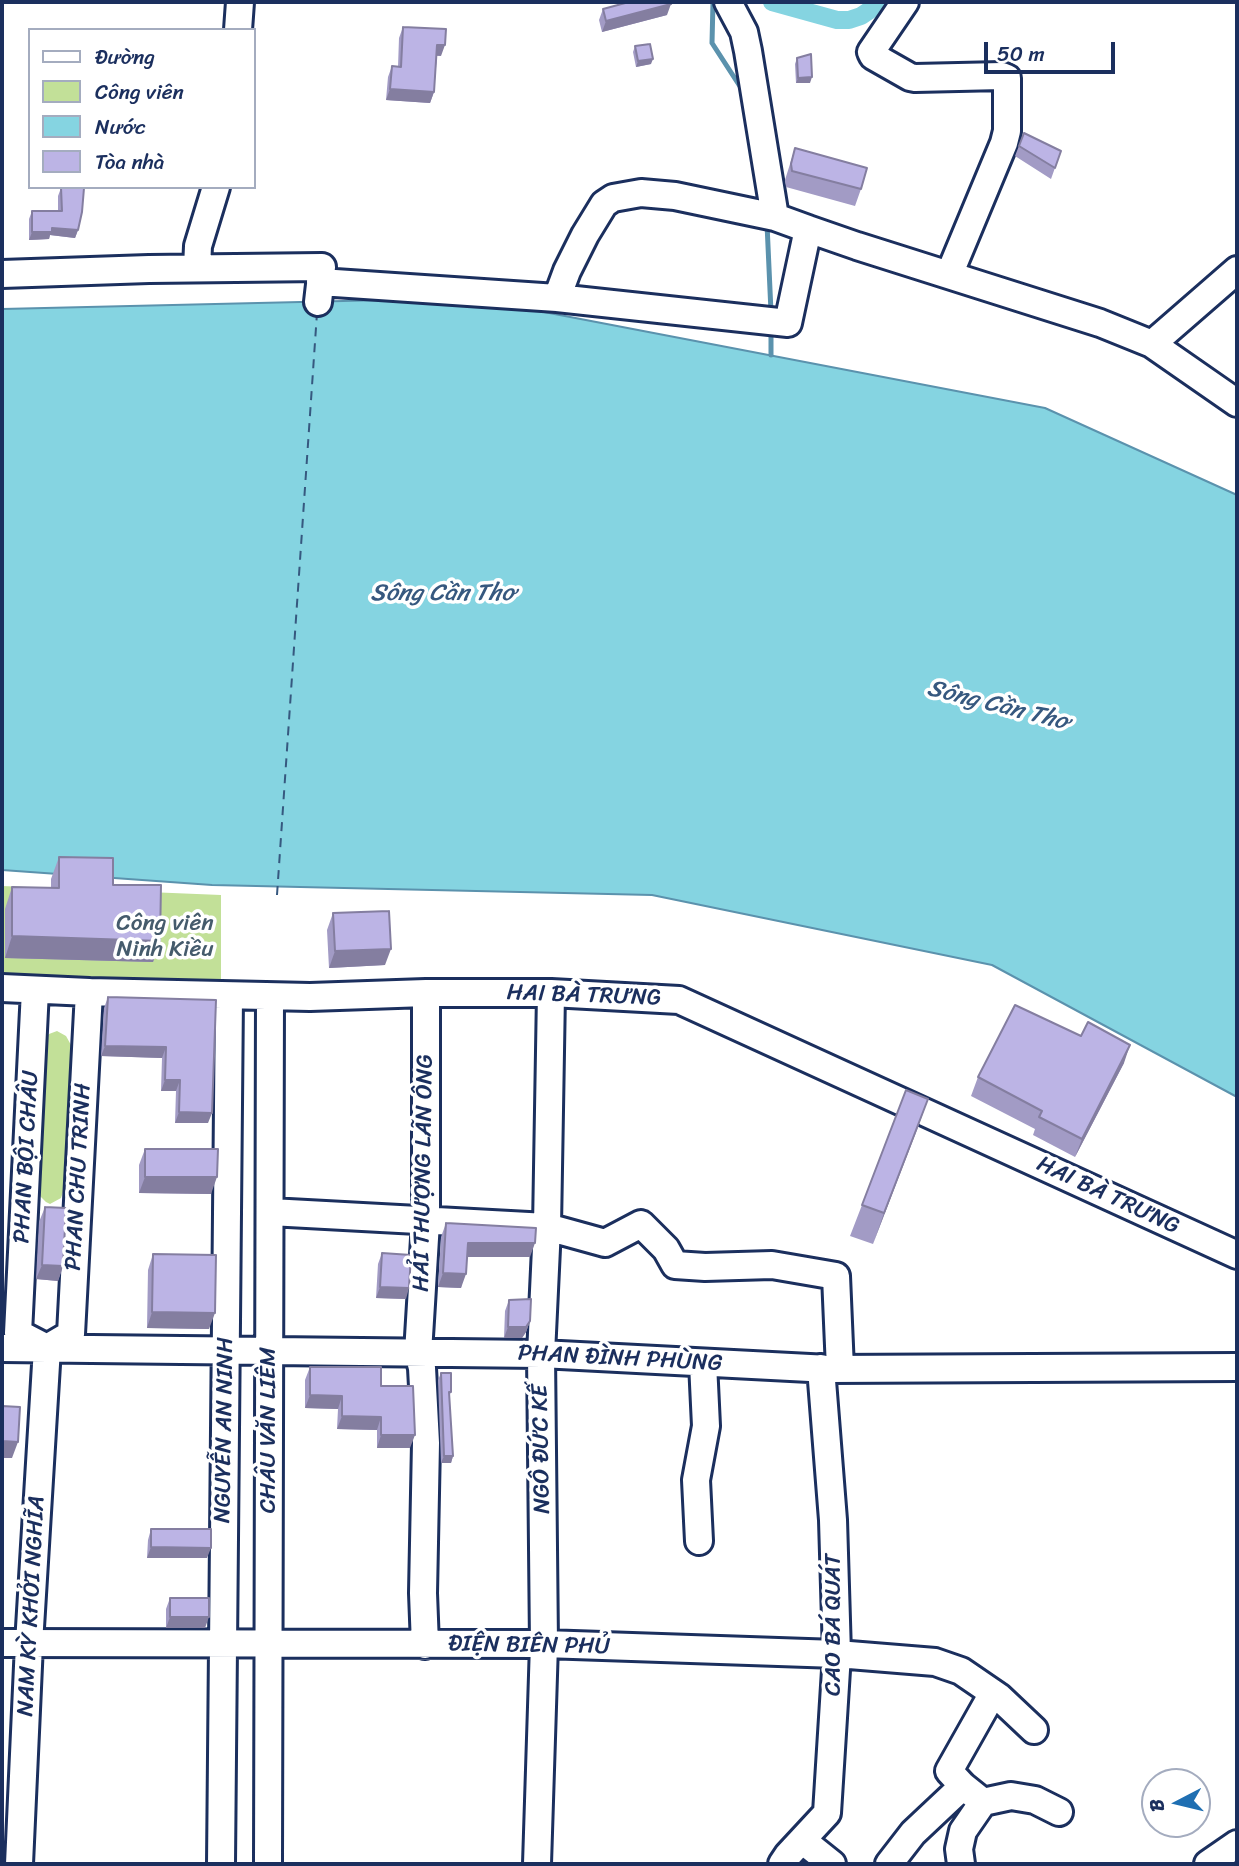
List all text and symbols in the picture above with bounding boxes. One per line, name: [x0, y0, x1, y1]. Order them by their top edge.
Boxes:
legend: [28, 28, 256, 189]
scale bar: [987, 28, 1118, 72]
text: 50 m: [997, 35, 1045, 73]
text: Đường: [95, 38, 155, 76]
text: Công viên: [95, 73, 184, 111]
text: Nước: [95, 108, 145, 146]
text: Tòa nhà: [95, 143, 164, 181]
water label: Sông Cần Thơ: [371, 580, 515, 608]
water label: Sông Cần Thơ: [924, 675, 1072, 737]
park label: Công viên Ninh Kiều: [116, 910, 214, 964]
street label: HAI BÀ TRƯNG: [506, 980, 662, 1012]
street label: HẢI THƯỢNG LÃN ÔNG: [408, 1054, 440, 1292]
street label: PHAN BỘI CHÂU: [9, 1070, 45, 1244]
street label: PHAN CHU TRINH: [60, 1083, 98, 1271]
street label: HAI BÀ TRƯNG: [1032, 1151, 1184, 1241]
street label: NGUYỄN AN NINH: [210, 1337, 240, 1523]
street label: PHAN ĐÌNH PHÙNG: [517, 1340, 723, 1378]
street label: CHÂU VĂN LIÊM: [255, 1347, 283, 1513]
street label: NGÔ ĐỨC KẾ: [527, 1384, 557, 1514]
street label: NAM KỲ KHỞI NGHĨA: [12, 1495, 52, 1717]
street label: CAO BÁ QUÁT: [820, 1554, 848, 1696]
street label: ĐIỆN BIÊN PHỦ: [448, 1631, 610, 1661]
north arrow: [1141, 1768, 1211, 1838]
text: B: [1140, 1797, 1174, 1813]

